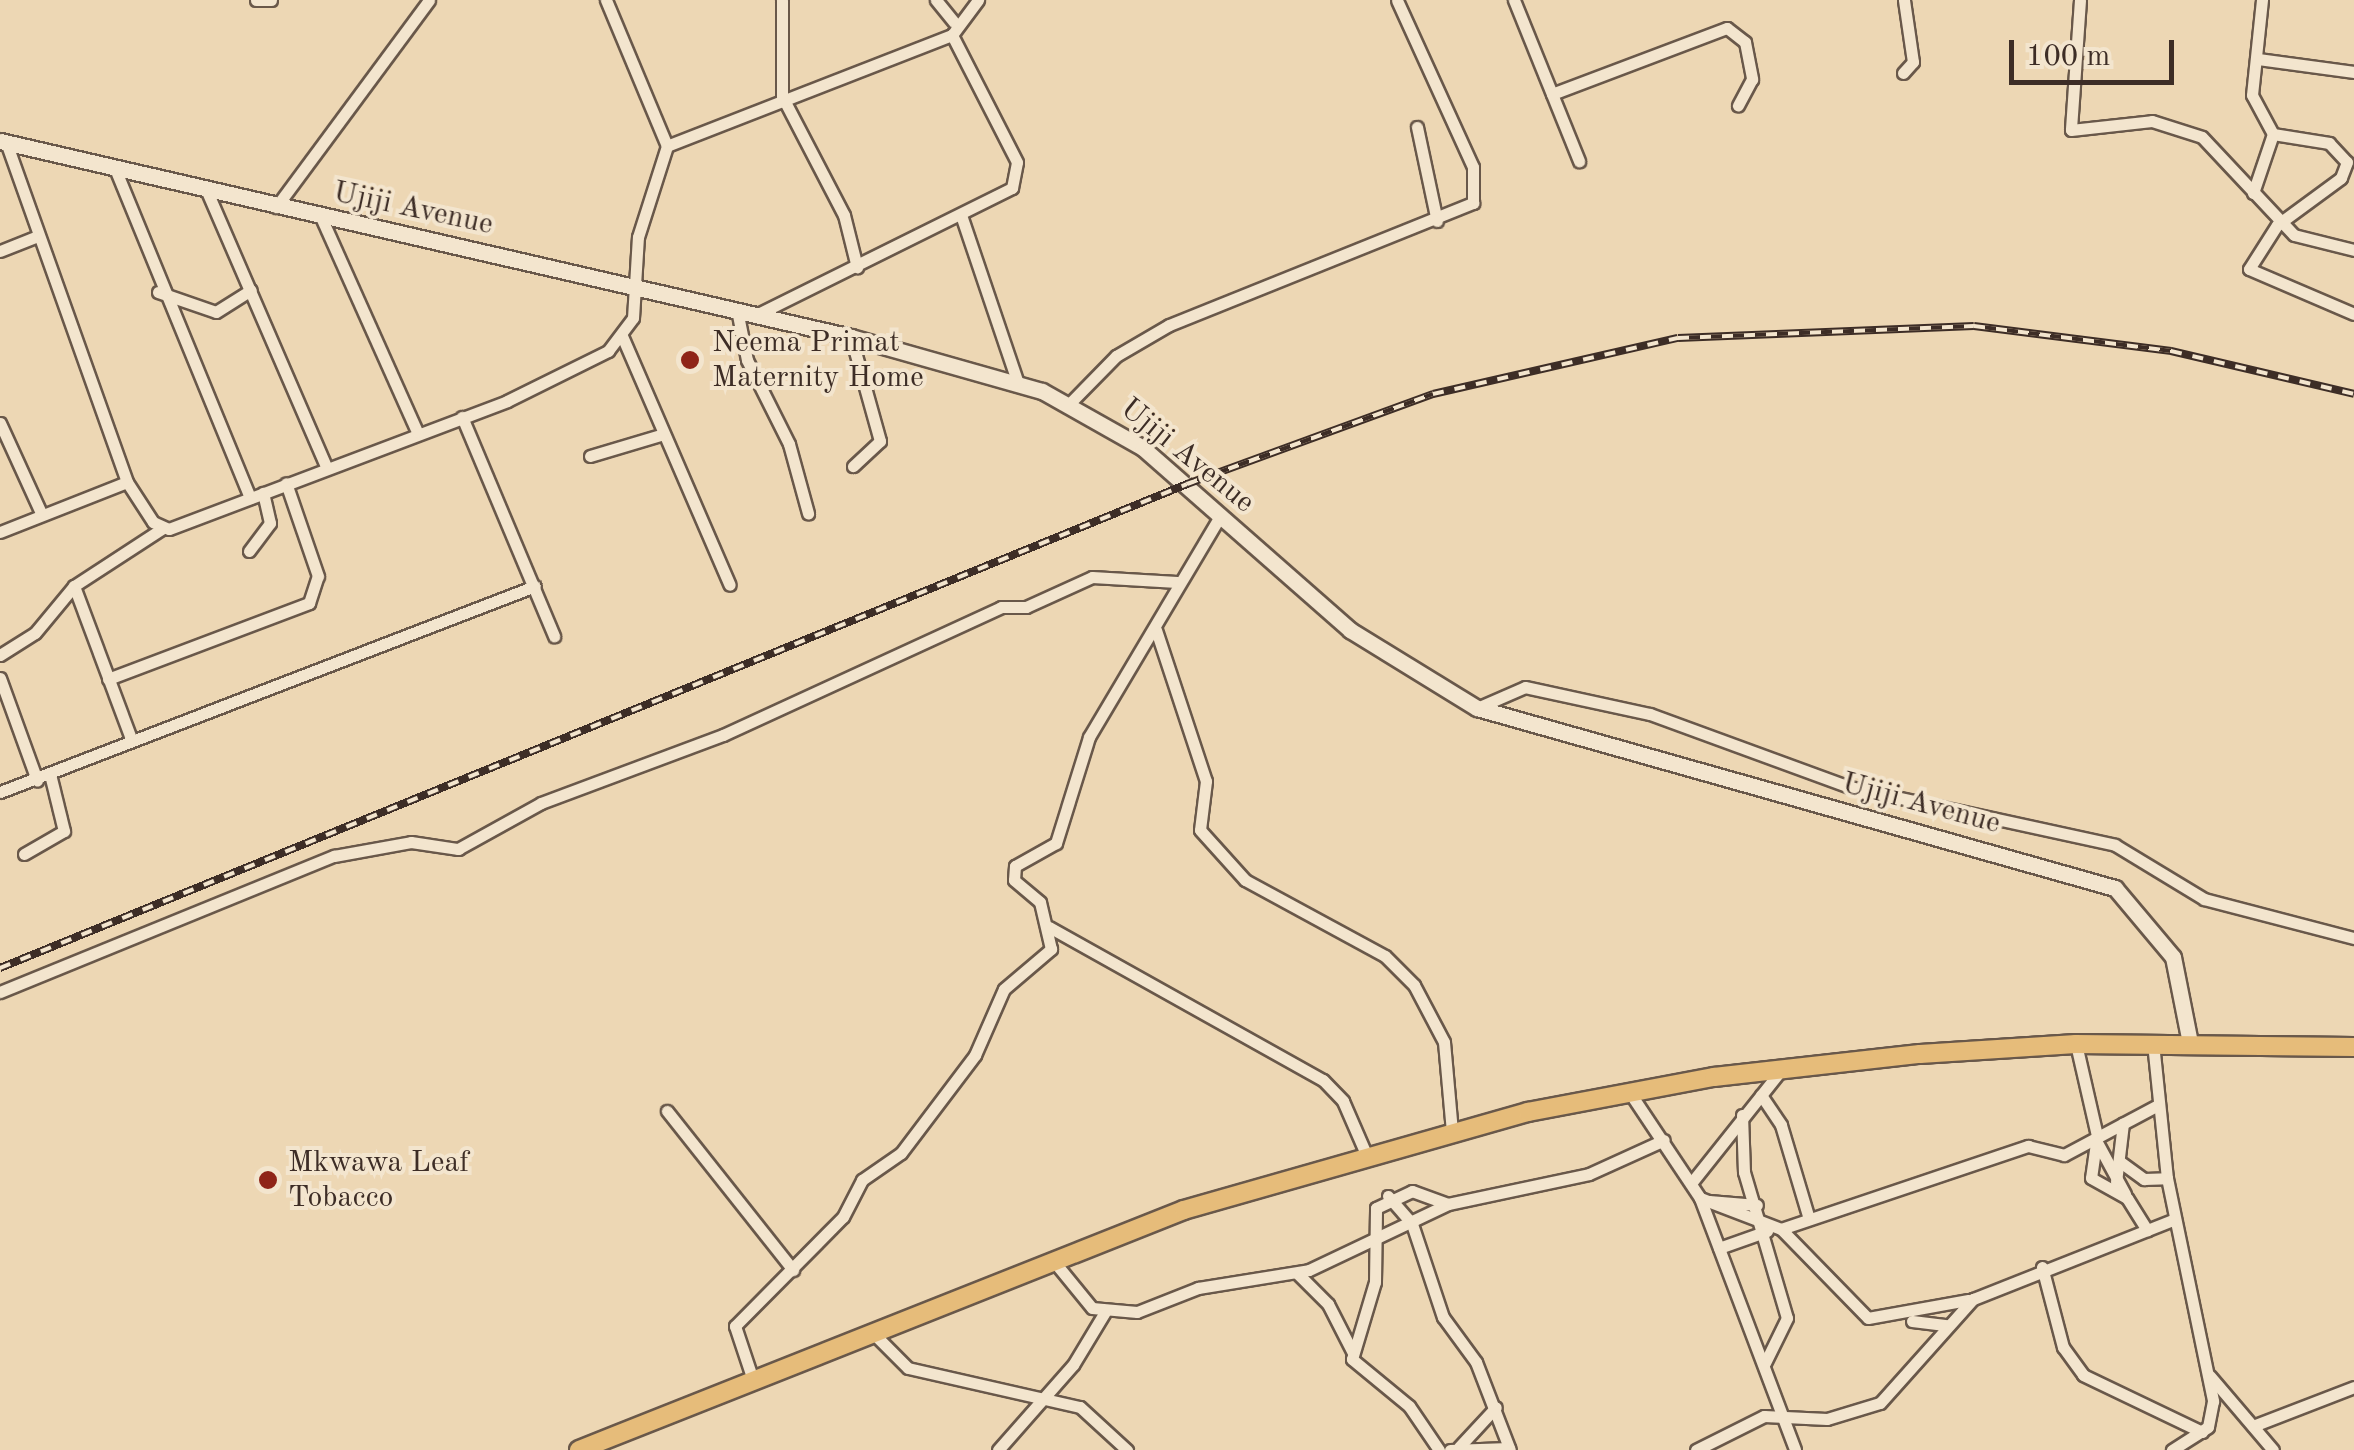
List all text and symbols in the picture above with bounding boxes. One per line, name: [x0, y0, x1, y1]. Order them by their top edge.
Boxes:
scale bar: [2014, 20, 2179, 82]
text: 100 m: [2026, 42, 2110, 72]
street label: Ujiji Avenue: [330, 175, 496, 243]
place label: Neema Primat Maternity Home: [712, 325, 924, 396]
marker: Neema Primat Maternity Home: [677, 347, 703, 373]
street label: Ujiji Avenue: [1113, 391, 1261, 521]
street label: Ujiji Avenue: [1838, 766, 2004, 842]
place label: Mkwawa Leaf Tobacco: [288, 1145, 469, 1216]
marker: Mkwawa Leaf Tobacco: [257, 1169, 279, 1191]

